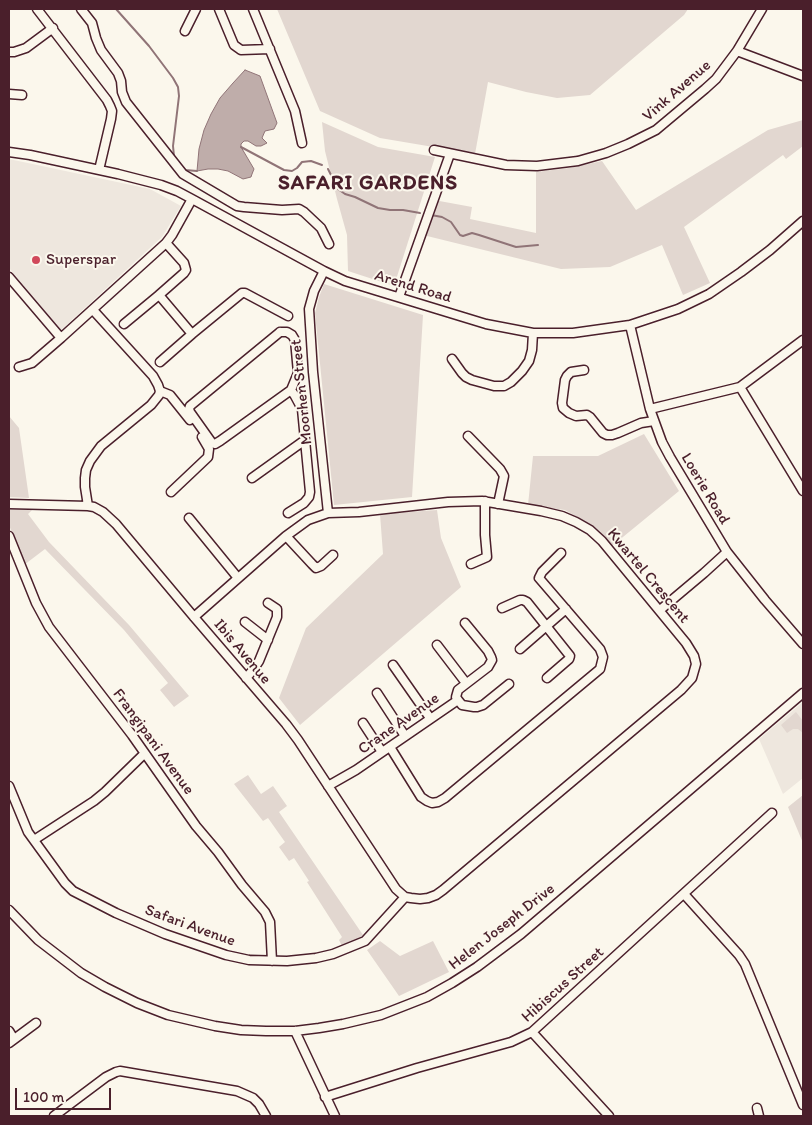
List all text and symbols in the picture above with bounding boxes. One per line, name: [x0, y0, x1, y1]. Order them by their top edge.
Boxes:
street label: Vink Avenue: [639, 56, 715, 126]
district label: SAFARI GARDENS: [275, 171, 461, 197]
place label: Superspar: [46, 250, 116, 270]
marker: Superspar: [30, 254, 42, 266]
street label: Arend Road: [372, 266, 454, 308]
street label: Moorhen Street: [287, 338, 317, 446]
street label: Loerie Road: [676, 450, 734, 528]
street label: Kwartel Crescent: [603, 525, 693, 627]
street label: Ibis Avenue: [209, 616, 275, 688]
street label: Frangipani Avenue: [108, 685, 198, 799]
street label: Crane Avenue: [355, 689, 443, 759]
street label: Helen Joseph Drive: [445, 880, 559, 974]
street label: Safari Avenue: [142, 901, 238, 951]
street label: Hibiscus Street: [518, 943, 608, 1027]
scale bar: [18, 1078, 114, 1110]
text: 100 m: [23, 1088, 64, 1106]

